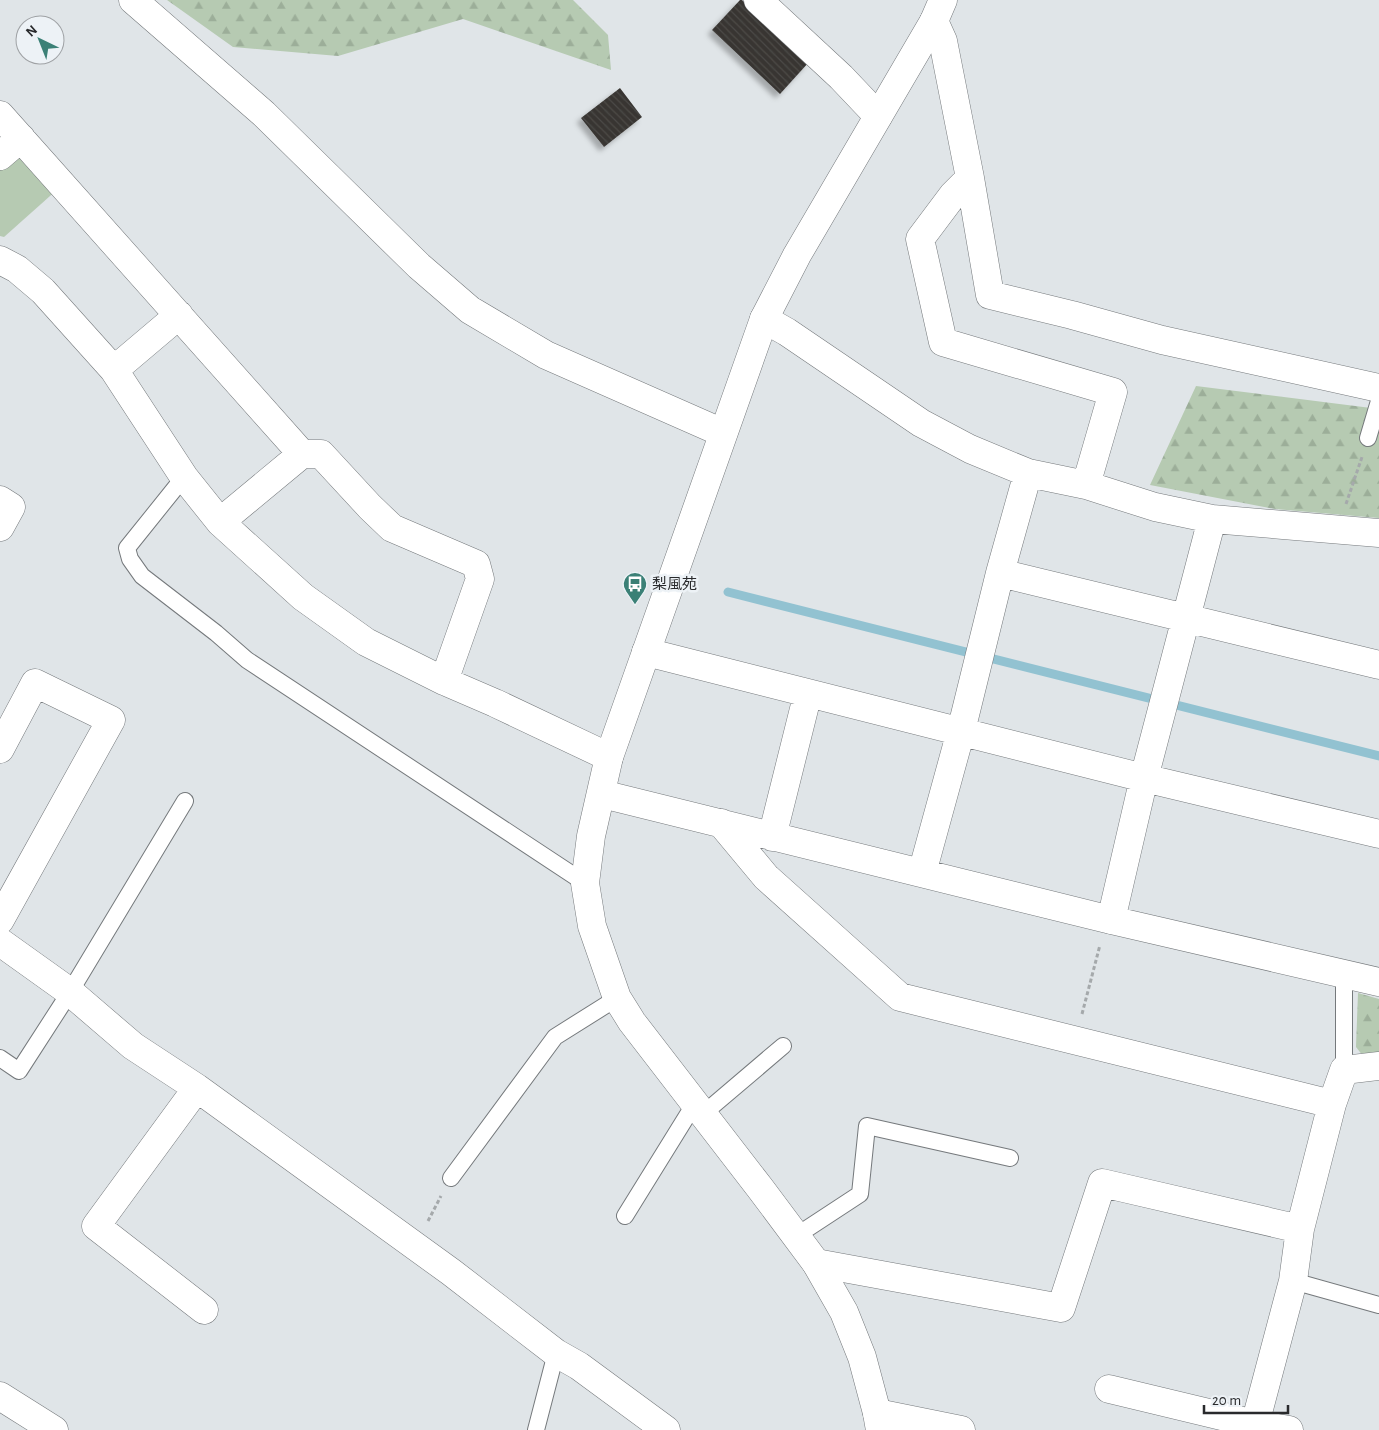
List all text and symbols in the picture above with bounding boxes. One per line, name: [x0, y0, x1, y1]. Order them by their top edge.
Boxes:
north arrow: [15, 15, 65, 65]
text: N: [23, 23, 40, 40]
bus stop icon: 梨風苑: [622, 571, 648, 605]
place label: 梨風苑: [652, 576, 697, 592]
scale bar: [1204, 1382, 1288, 1414]
text: 20 m: [1212, 1393, 1241, 1408]

